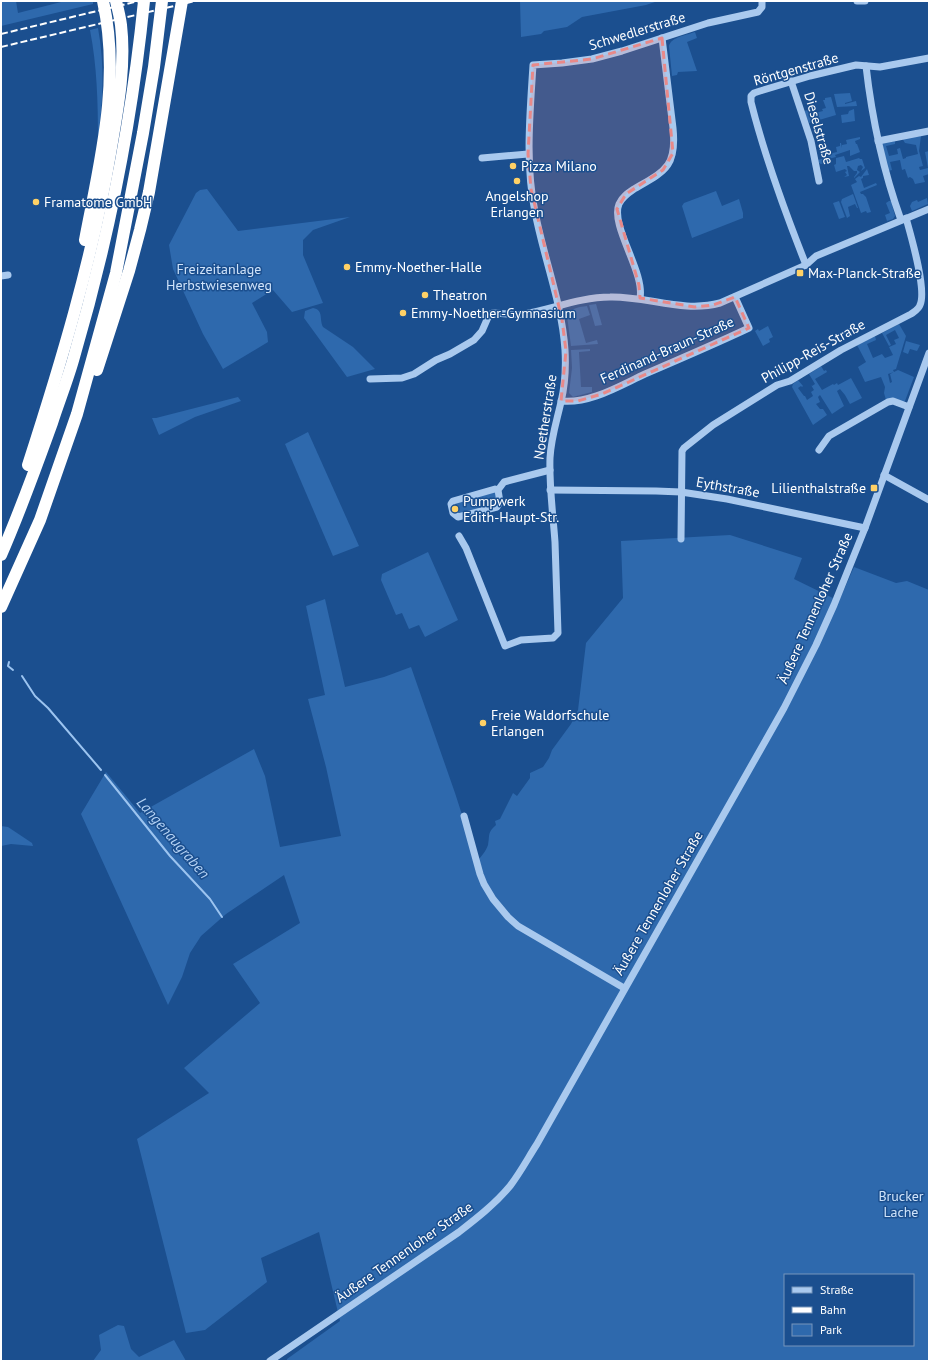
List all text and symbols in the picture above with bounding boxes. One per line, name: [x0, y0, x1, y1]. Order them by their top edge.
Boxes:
street label: Schwedlerstraße: [587, 8, 687, 54]
street label: Röntgenstraße: [751, 48, 841, 90]
street label: Dieselstraße: [800, 90, 838, 166]
place label: Pizza Milano: [521, 157, 597, 175]
marker: Pizza Milano: [508, 161, 518, 171]
marker: Angelshop Erlangen: [512, 176, 522, 186]
place label: Angelshop Erlangen: [485, 187, 549, 221]
place label: Framatome GmbH: [44, 193, 152, 211]
marker: Framatome GmbH: [31, 197, 41, 207]
place label: Emmy-Noether-Halle: [355, 258, 482, 276]
park label: Freizeitanlage Herbstwiesenweg: [166, 260, 272, 294]
marker: Emmy-Noether-Halle: [342, 262, 352, 272]
place label: Max-Planck-Straße: [808, 264, 921, 282]
marker: Max-Planck-Straße: [795, 268, 805, 278]
place label: Theatron: [433, 286, 487, 304]
marker: Theatron: [420, 290, 430, 300]
place label: Emmy-Noether-Gymnasium: [411, 304, 576, 322]
marker: Emmy-Noether-Gymnasium: [398, 308, 408, 318]
street label: Ferdinand-Braun-Straße: [597, 312, 737, 388]
street label: Philipp-Reis-Straße: [758, 315, 868, 387]
street label: Noetherstraße: [529, 373, 561, 461]
street label: Eythstraße: [695, 473, 761, 501]
place label: Lilienthalstraße: [771, 479, 866, 497]
marker: Lilienthalstraße: [869, 483, 879, 493]
place label: Pumpwerk Edith-Haupt-Str.: [463, 492, 559, 526]
marker: Pumpwerk Edith-Haupt-Str.: [450, 504, 460, 514]
street label: Äußere Tennenloher Straße: [773, 530, 857, 686]
place label: Freie Waldorfschule Erlangen: [491, 706, 609, 740]
marker: Freie Waldorfschule Erlangen: [478, 718, 488, 728]
water label: Langenaugraben: [133, 793, 214, 882]
street label: Äußere Tennenloher Straße: [609, 828, 707, 978]
park label: Brucker Lache: [878, 1187, 924, 1221]
street label: Äußere Tennenloher Straße: [332, 1198, 476, 1306]
legend: [784, 1274, 914, 1346]
text: Straße: [820, 1282, 854, 1297]
text: Bahn: [820, 1302, 846, 1317]
text: Park: [820, 1322, 842, 1337]

